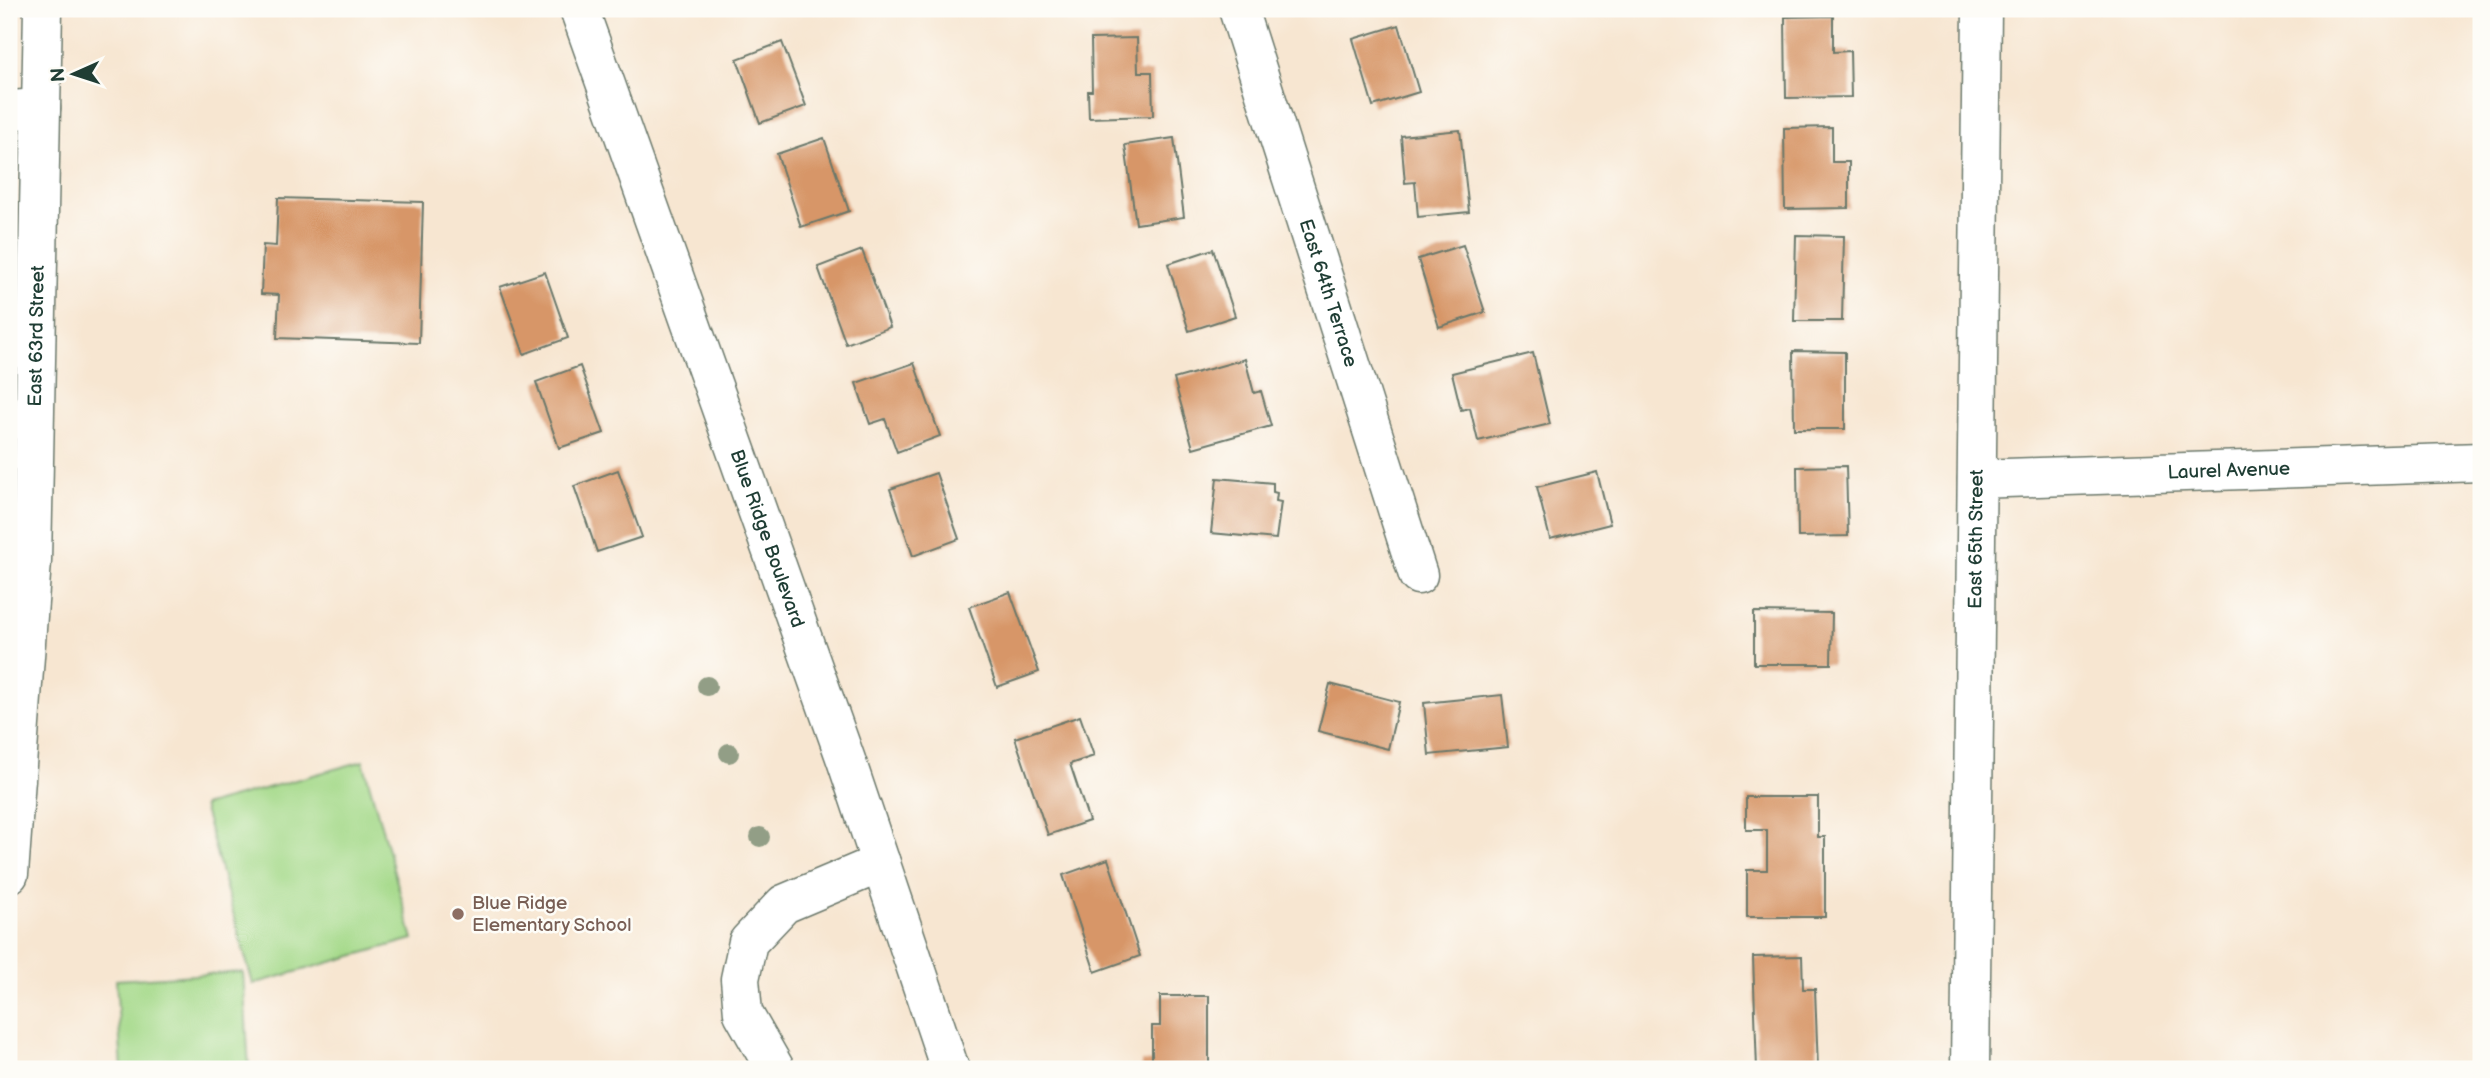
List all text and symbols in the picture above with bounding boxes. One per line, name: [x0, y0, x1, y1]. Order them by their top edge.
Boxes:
north arrow: [38, 38, 108, 108]
text: N: [47, 67, 70, 83]
street label: East 64th Terrace: [1294, 216, 1363, 370]
street label: East 63rd Street: [24, 265, 49, 407]
street label: Blue Ridge Boulevard: [725, 447, 809, 631]
street label: Laurel Avenue: [2167, 457, 2291, 484]
street label: East 65th Street: [1964, 469, 1988, 609]
place label: Blue Ridge Elementary School: [472, 892, 631, 937]
marker: Blue Ridge Elementary School: [450, 906, 466, 922]

